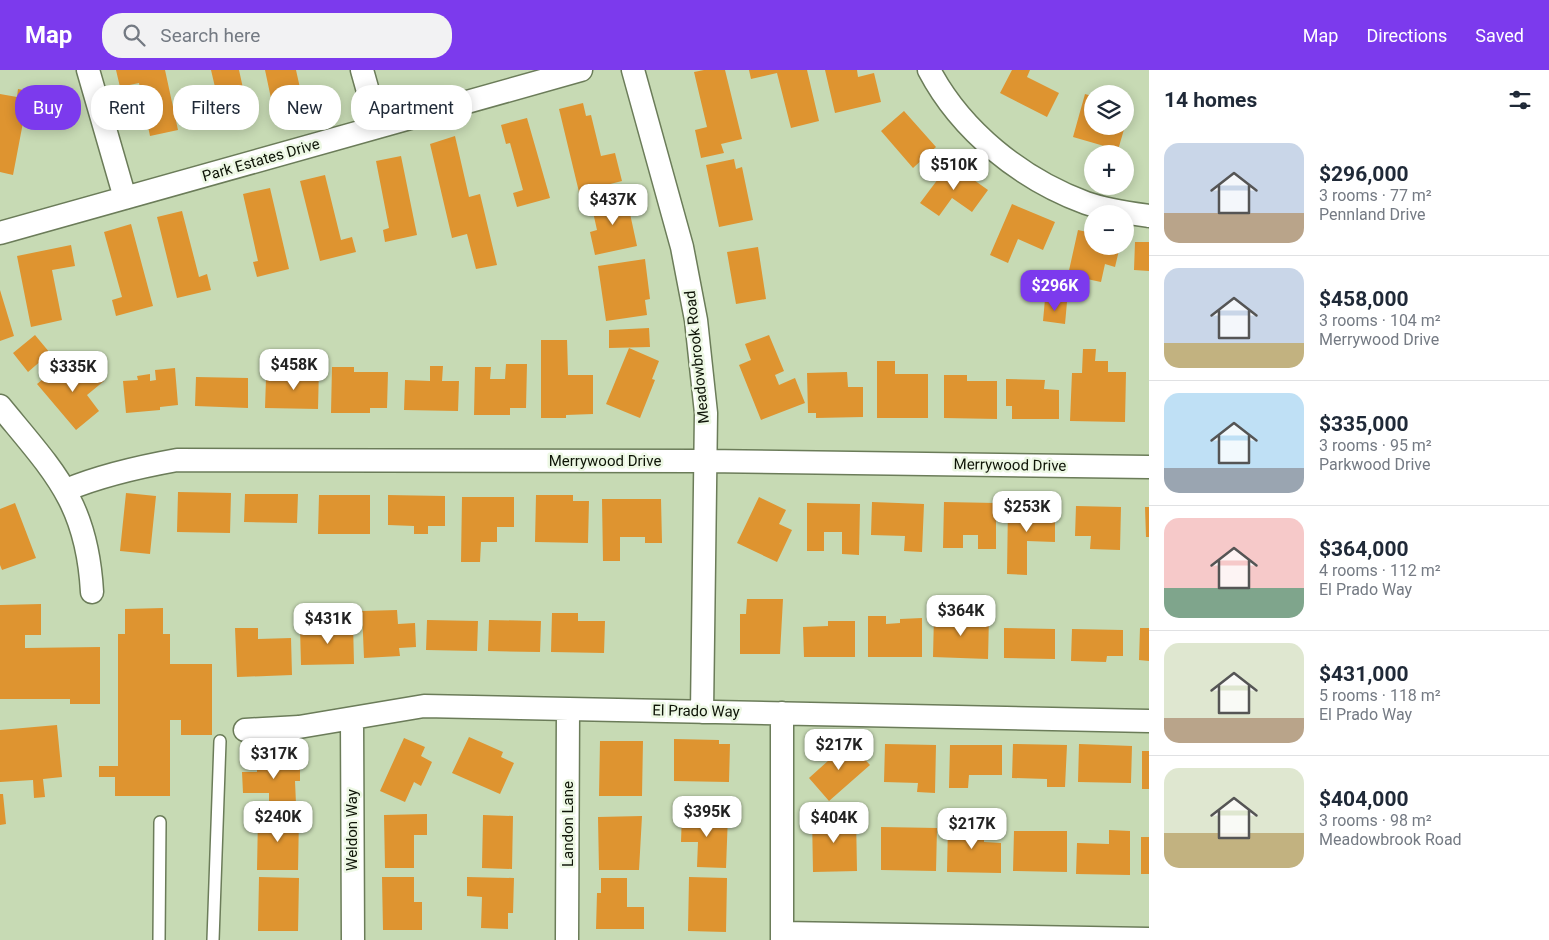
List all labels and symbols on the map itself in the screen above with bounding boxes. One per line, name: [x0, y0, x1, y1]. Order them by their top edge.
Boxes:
street label: Park Estates Drive: [200, 135, 322, 185]
pin: $510K: [919, 148, 989, 191]
pin: $437K: [578, 184, 648, 226]
pin: $296K: [1020, 270, 1090, 312]
street label: Meadowbrook Road: [681, 290, 713, 424]
pin: $458K: [259, 348, 329, 391]
pin: $335K: [38, 350, 108, 393]
street label: Merrywood Drive: [549, 452, 661, 470]
street label: Merrywood Drive: [953, 455, 1067, 475]
pin: $253K: [992, 490, 1062, 533]
pin: $364K: [926, 594, 996, 637]
pin: $431K: [293, 602, 363, 645]
street label: El Prado Way: [652, 701, 740, 721]
pin: $217K: [804, 728, 874, 771]
pin: $317K: [239, 738, 309, 780]
street label: Landon Lane: [559, 781, 577, 867]
street label: Weldon Way: [343, 789, 361, 871]
pin: $395K: [672, 796, 742, 838]
pin: $240K: [243, 800, 313, 843]
pin: $404K: [799, 802, 869, 844]
pin: $217K: [937, 808, 1007, 850]

